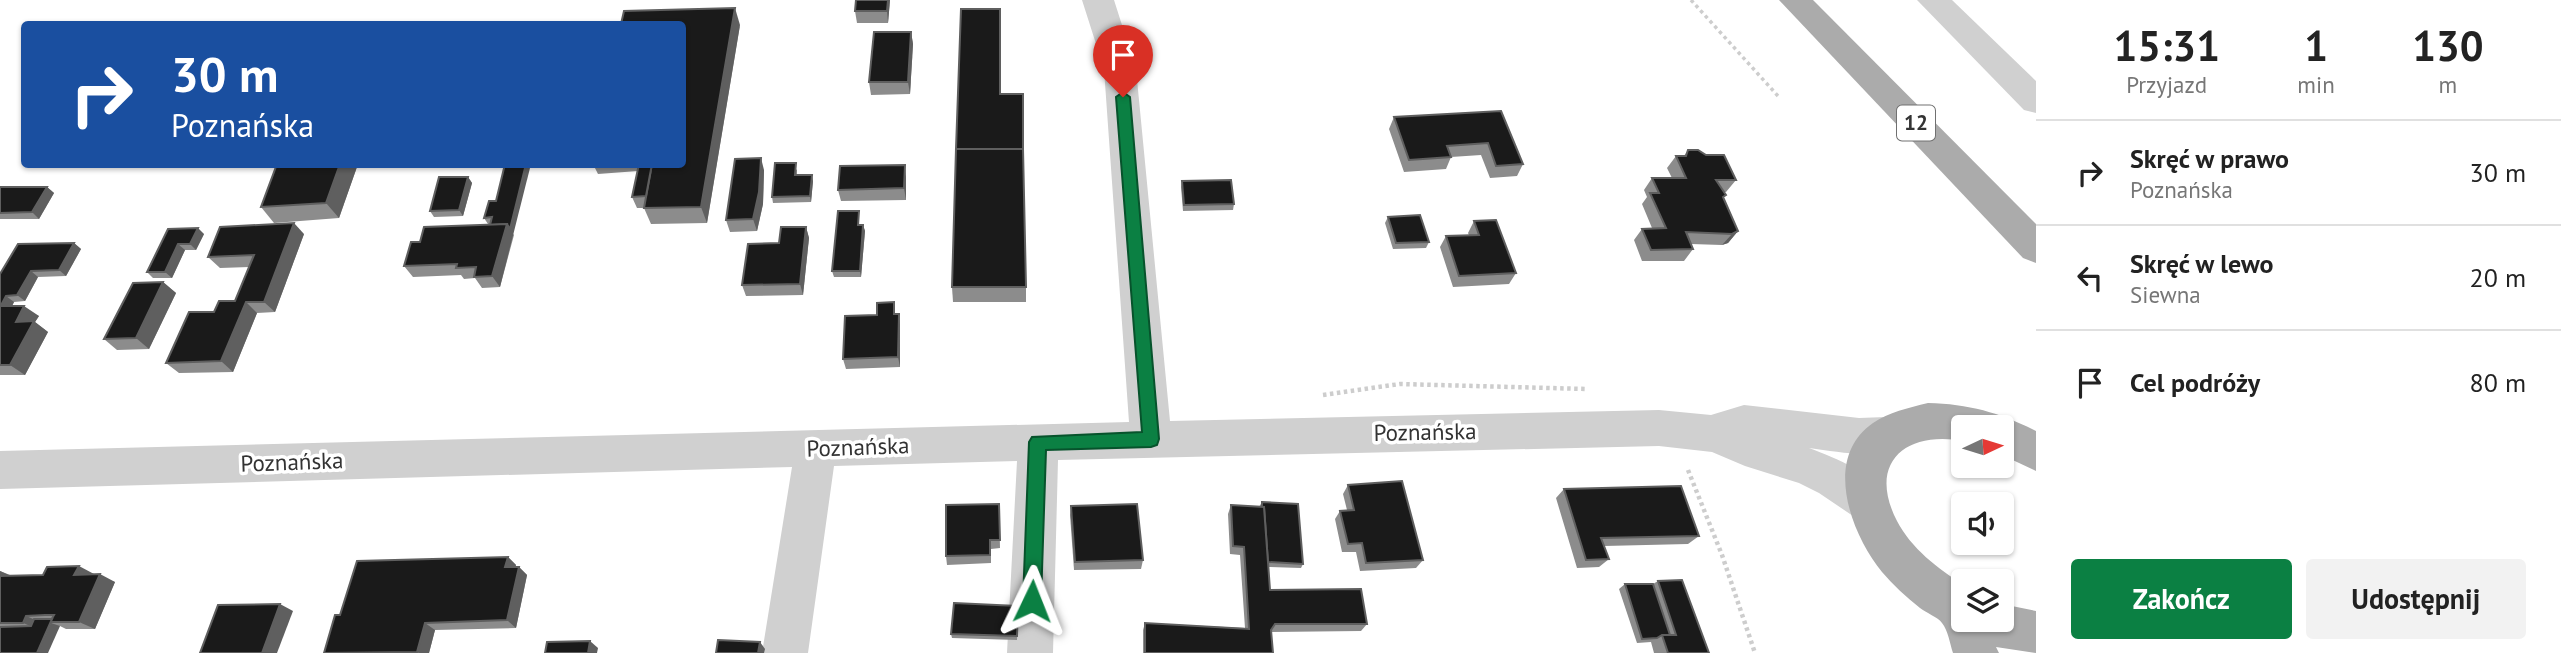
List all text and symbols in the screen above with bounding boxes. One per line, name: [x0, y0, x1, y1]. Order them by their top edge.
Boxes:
text: 15:31: [2113, 18, 2220, 73]
text: 1: [2304, 18, 2328, 73]
text: 130: [2412, 18, 2484, 73]
pin: [1093, 25, 1153, 97]
icon: arrive: [1104, 36, 1142, 74]
text: 30 m: [171, 42, 278, 106]
icon: right: [56, 49, 147, 140]
text: Przyjazd: [2126, 70, 2207, 99]
text: min: [2297, 70, 2335, 99]
text: m: [2439, 70, 2457, 99]
text: Poznańska: [171, 104, 314, 146]
road number: 12: [1897, 106, 1935, 140]
text: Skręć w prawo: [2130, 142, 2289, 175]
icon: right: [2071, 154, 2109, 192]
text: 30 m: [2470, 156, 2526, 189]
text: Poznańska: [2130, 175, 2233, 204]
text: Skręć w lewo: [2130, 247, 2274, 280]
icon: left: [2071, 259, 2109, 297]
text: 20 m: [2470, 261, 2526, 294]
text: Siewna: [2130, 280, 2201, 309]
icon: arrive: [2071, 364, 2109, 402]
text: Cel podróży: [2130, 366, 2260, 399]
text: 80 m: [2470, 366, 2526, 399]
north arrow: [1951, 415, 2014, 478]
map controls: [1951, 415, 2014, 632]
street label: Poznańska: [1373, 416, 1477, 447]
street label: Poznańska: [806, 430, 910, 463]
street label: Poznańska: [240, 445, 344, 478]
button: sound: [1951, 492, 2014, 555]
button: Zakończ: [2071, 559, 2292, 639]
button: Udostępnij: [2306, 559, 2526, 639]
position arrow: [995, 564, 1069, 638]
button: layers: [1951, 569, 2014, 632]

